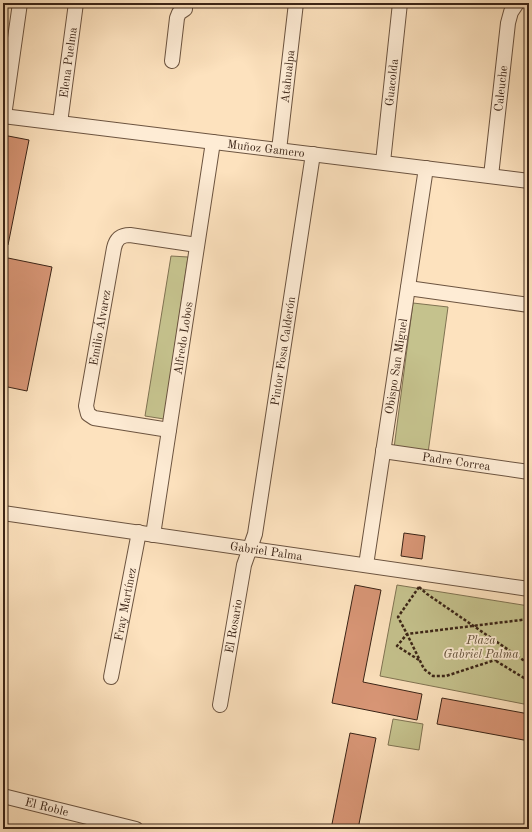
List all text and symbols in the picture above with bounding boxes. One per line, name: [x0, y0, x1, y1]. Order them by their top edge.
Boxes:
street label: Elena Puelma: [58, 26, 80, 99]
street label: Atahualpa: [279, 49, 298, 104]
street label: Guacolda: [384, 58, 401, 107]
street label: Caleuche: [493, 64, 510, 112]
street label: Muñoz Gamero: [226, 139, 305, 160]
street label: Emilio Álvarez: [88, 289, 113, 367]
street label: Pintor Fosa Calderón: [270, 295, 298, 407]
street label: Alfredo Lobos: [173, 301, 196, 376]
street label: Obispo San Miguel: [384, 318, 410, 415]
street label: Padre Correa: [421, 452, 491, 473]
street label: Gabriel Palma: [229, 541, 303, 563]
street label: Fray Martínez: [113, 567, 139, 642]
street label: El Rosario: [224, 598, 245, 654]
park label: Plaza Gabriel Palma: [443, 635, 519, 661]
street label: El Roble: [23, 797, 70, 819]

